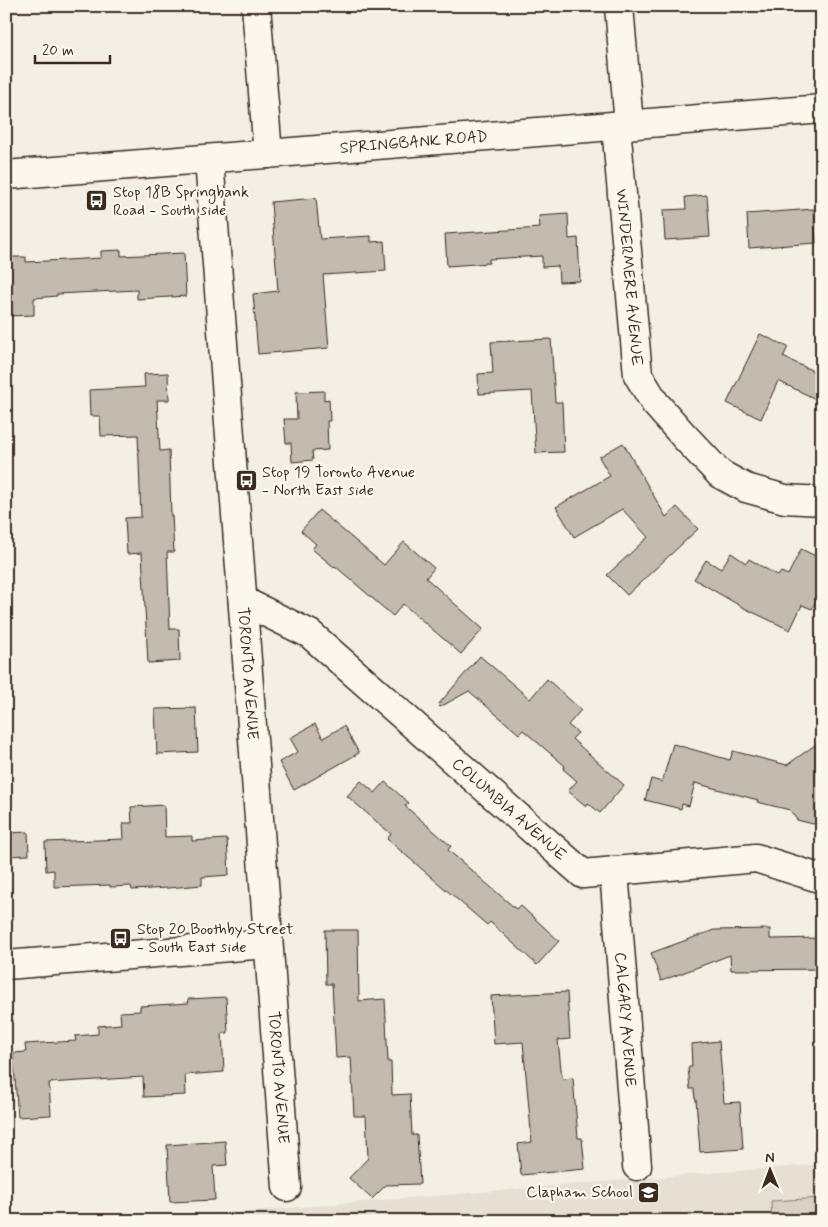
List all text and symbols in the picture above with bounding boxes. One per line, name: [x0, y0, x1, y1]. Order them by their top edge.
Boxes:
scale bar: [35, 32, 110, 64]
text: 20 m: [42, 41, 74, 61]
street label: SPRINGBANK ROAD: [339, 126, 488, 158]
place label: Stop 18B Springbank Road - South side: [113, 182, 249, 221]
street label: WINDERMERE AVENUE: [611, 188, 648, 367]
bus stop icon: Stop 18B Springbank Road - South side: [85, 189, 109, 213]
place label: Stop 19 Toronto Avenue - North East side: [262, 462, 415, 501]
bus stop icon: Stop 19 Toronto Avenue - North East side: [234, 469, 258, 493]
street label: TORONTO AVENUE: [233, 606, 264, 741]
street label: COLUMBIA AVENUE: [447, 753, 571, 865]
place label: Stop 20 Boothby Street - South East side: [137, 919, 294, 958]
bus stop icon: Stop 20 Boothby Street - South East side: [109, 926, 133, 950]
street label: CALGARY AVENUE: [610, 951, 641, 1088]
street label: TORONTO AVENUE: [263, 1010, 294, 1144]
north arrow: [746, 1144, 796, 1194]
text: N: [765, 1149, 775, 1167]
school or university icon: Clapham School: [637, 1180, 661, 1204]
place label: Clapham School: [526, 1182, 633, 1203]

